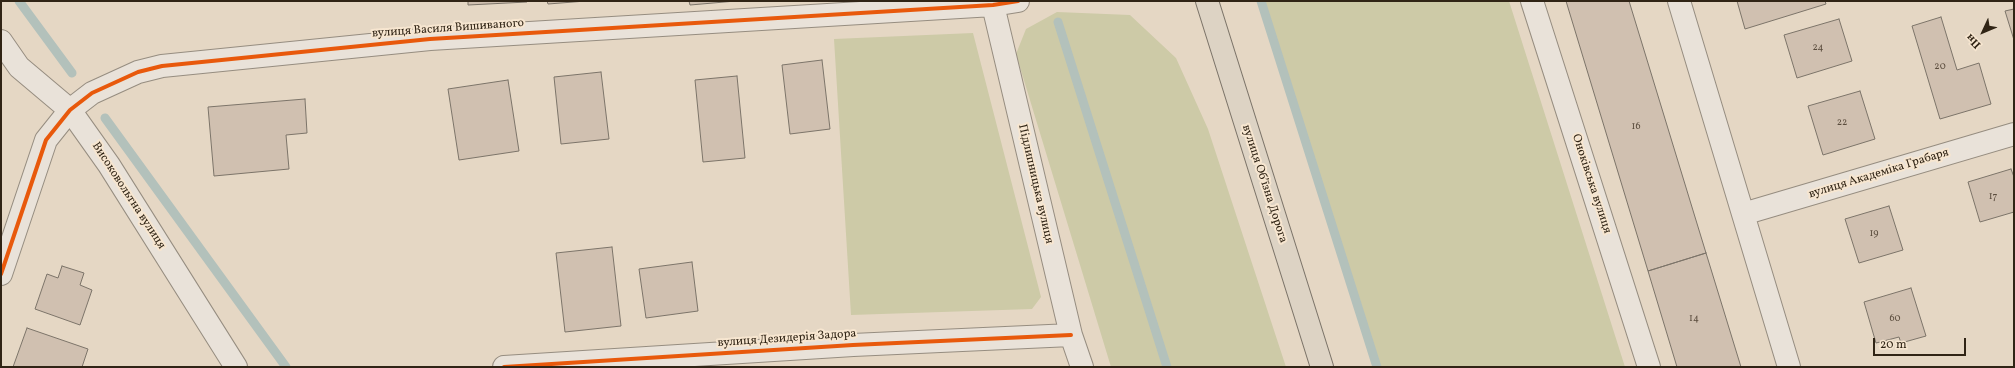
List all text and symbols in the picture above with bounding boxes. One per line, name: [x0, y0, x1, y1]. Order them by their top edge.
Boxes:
north arrow: [1963, 12, 2003, 52]
street label: вулиця Василя Вишиваного: [372, 17, 524, 41]
text: Пн: [1963, 30, 1985, 52]
house number: 24: [1812, 42, 1824, 54]
house number: 20: [1934, 61, 1946, 73]
house number: 22: [1837, 117, 1847, 129]
house number: 16: [1632, 121, 1640, 133]
street label: Підлипницька вулиця: [1014, 123, 1056, 245]
street label: вулиця Обʼїзна Дорога: [1238, 123, 1290, 245]
street label: Оноківська вулиця: [1568, 132, 1614, 236]
street label: Високовольтна вулиця: [88, 140, 168, 252]
street label: вулиця Академіка Грабаря: [1807, 146, 1951, 202]
house number: 17: [1989, 191, 1997, 203]
house number: 19: [1869, 228, 1879, 240]
house number: 14: [1689, 313, 1699, 325]
house number: 60: [1889, 313, 1901, 325]
street label: вулиця Дезидерія Задора: [717, 327, 857, 351]
scale bar: [1875, 330, 1968, 356]
text: 20 m: [1880, 337, 1907, 353]

